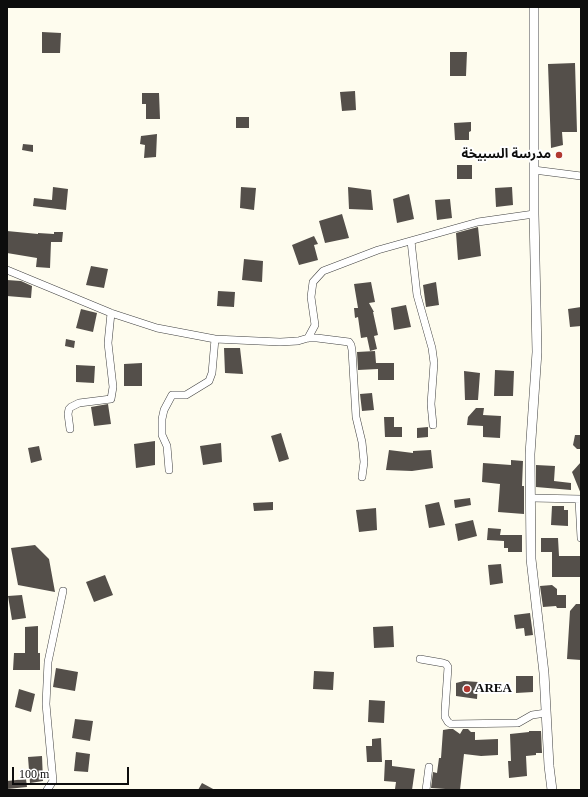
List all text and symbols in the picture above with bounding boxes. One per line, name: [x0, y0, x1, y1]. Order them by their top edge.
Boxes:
place label: مدرسة السبيخة: [462, 147, 551, 163]
marker: مدرسة السبيخة: [554, 150, 564, 160]
place label: AREA: [475, 681, 512, 697]
marker: AREA: [462, 684, 472, 694]
scale bar: [14, 759, 131, 785]
text: 100 m: [19, 767, 49, 781]

